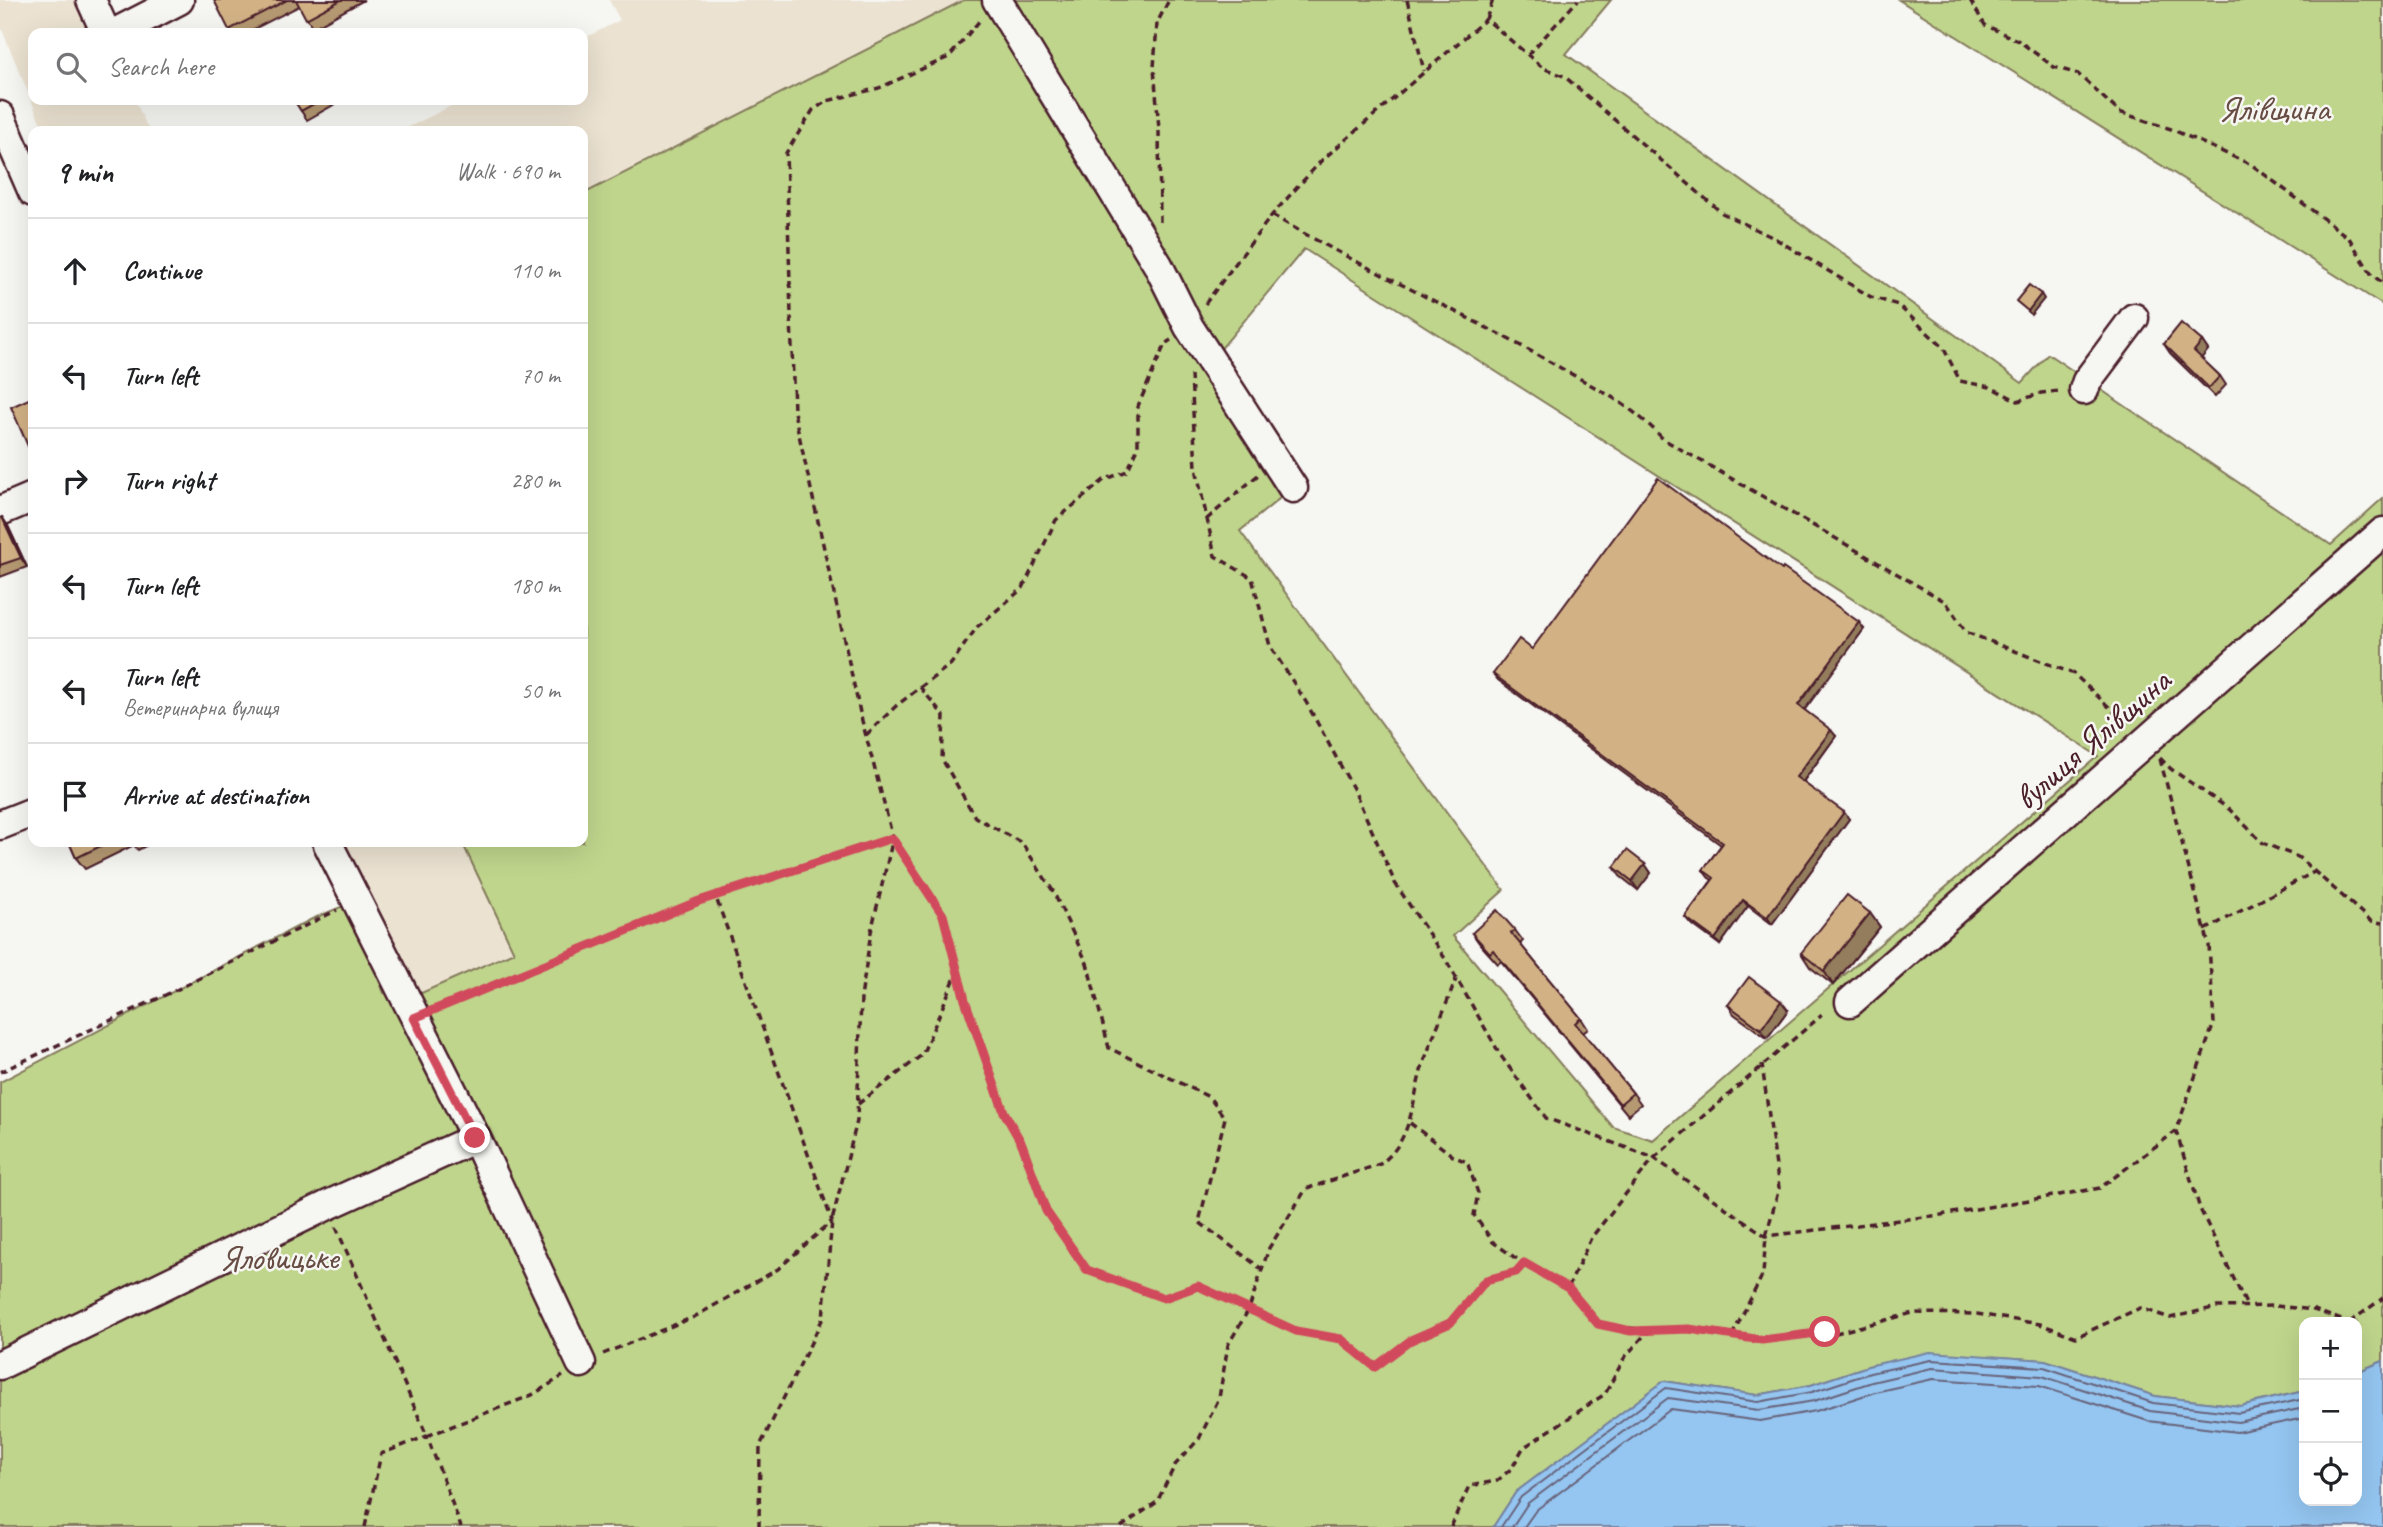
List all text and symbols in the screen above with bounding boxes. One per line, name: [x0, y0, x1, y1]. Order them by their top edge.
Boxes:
search box: [28, 28, 588, 105]
icon: search: [52, 48, 90, 86]
text: Search here: [108, 50, 214, 83]
park label: Ялівщина: [2219, 86, 2331, 131]
text: 9 min: [56, 153, 113, 191]
text: Walk · 690 m: [456, 157, 560, 186]
icon: ahead: [56, 252, 94, 290]
text: Continue: [123, 254, 201, 287]
text: 110 m: [511, 256, 560, 285]
icon: left: [56, 357, 94, 395]
text: Turn left: [123, 359, 198, 392]
text: 70 m: [521, 361, 560, 390]
icon: right: [56, 462, 94, 500]
text: Turn right: [123, 464, 214, 497]
text: 280 m: [511, 466, 560, 495]
icon: left: [56, 567, 94, 605]
text: Turn left: [123, 569, 198, 602]
text: 180 m: [511, 571, 560, 600]
street label: вулиця Ялівщина: [2005, 658, 2182, 820]
text: Turn left: [123, 660, 198, 693]
icon: left: [56, 672, 94, 710]
text: 50 m: [521, 676, 560, 705]
text: Ветеринарна вулиця: [123, 693, 278, 722]
icon: arrive: [56, 777, 94, 815]
text: Arrive at destination: [123, 779, 309, 812]
route end: [459, 1122, 490, 1153]
park label: Яловицьке: [220, 1235, 341, 1280]
route start: [1809, 1316, 1840, 1347]
map controls: [2299, 1317, 2362, 1506]
button: +: [2299, 1317, 2362, 1380]
button: −: [2299, 1380, 2362, 1443]
button: locate: [2299, 1443, 2362, 1506]

